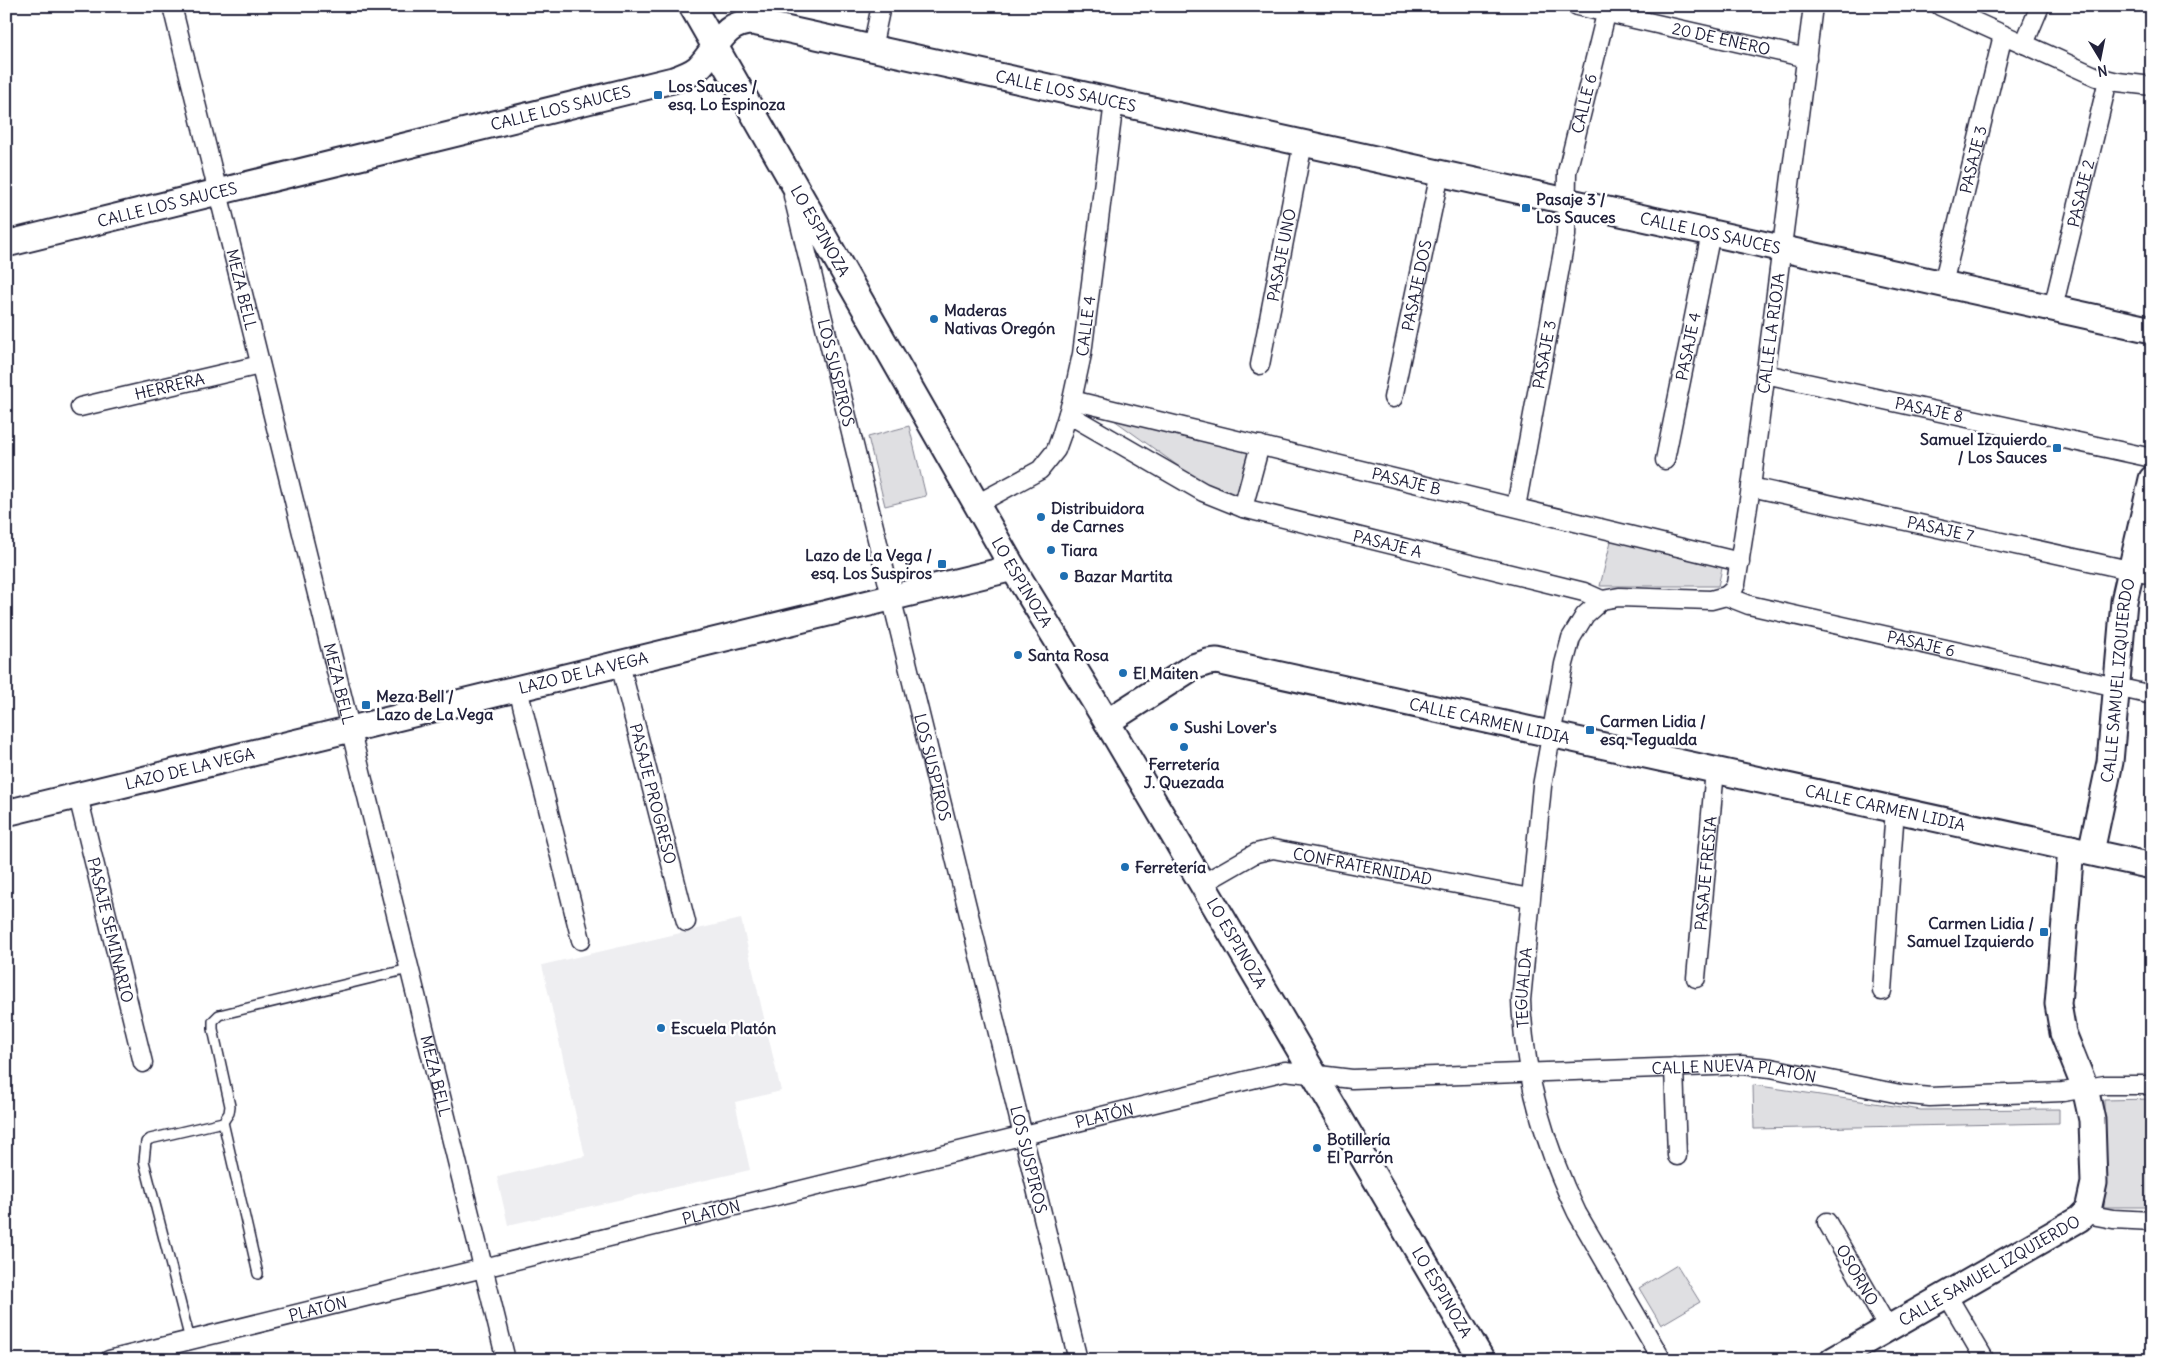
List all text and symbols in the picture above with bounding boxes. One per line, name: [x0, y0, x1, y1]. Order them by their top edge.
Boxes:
street label: 20 DE ENERO: [1670, 18, 1772, 59]
north arrow: [2076, 32, 2126, 82]
text: N: [2096, 61, 2109, 81]
street label: CALLE LOS SAUCES: [994, 66, 1138, 116]
street label: CALLE 6: [1567, 72, 1601, 135]
place label: Los Sauces / esq. Lo Espinoza: [668, 76, 785, 115]
street label: CALLE LOS SAUCES: [488, 81, 633, 134]
marker: Los Sauces / esq. Lo Espinoza: [652, 89, 664, 101]
street label: PASAJE 3: [1955, 124, 1991, 195]
street label: PASAJE 2: [2063, 157, 2099, 229]
street label: CALLE LOS SAUCES: [95, 178, 239, 231]
street label: LO ESPINOZA: [787, 182, 854, 280]
place label: Pasaje 3 / Los Sauces: [1536, 189, 1616, 227]
marker: Pasaje 3 / Los Sauces: [1520, 202, 1532, 214]
street label: PASAJE UNO: [1263, 207, 1300, 303]
street label: CALLE LOS SAUCES: [1638, 208, 1783, 258]
street label: PASAJE DOS: [1397, 238, 1436, 333]
street label: MEZA BELL: [222, 247, 262, 332]
street label: CALLE LA RIOJA: [1753, 272, 1789, 395]
street label: CALLE 4: [1072, 295, 1099, 357]
place label: Maderas Nativas Oregón: [944, 300, 1055, 339]
street label: PASAJE 4: [1671, 310, 1705, 382]
marker: Maderas Nativas Oregón: [928, 313, 940, 325]
street label: LOS SUSPIROS: [814, 317, 859, 429]
street label: PASAJE 3: [1528, 319, 1560, 390]
street label: HERRERA: [133, 368, 207, 404]
street label: PASAJE 8: [1893, 393, 1965, 427]
place label: Samuel Izquierdo / Los Sauces: [1920, 429, 2047, 467]
marker: Samuel Izquierdo / Los Sauces: [2051, 442, 2063, 454]
street label: PASAJE B: [1370, 463, 1443, 499]
place label: Distribuidora de Carnes: [1051, 498, 1144, 536]
marker: Distribuidora de Carnes: [1035, 511, 1047, 523]
street label: PASAJE 7: [1905, 512, 1976, 546]
street label: PASAJE A: [1351, 526, 1424, 562]
street label: LO ESPINOZA: [987, 534, 1057, 631]
place label: Tiara: [1061, 540, 1098, 560]
marker: Tiara: [1045, 544, 1057, 556]
place label: Lazo de La Vega / esq. Los Suspiros: [805, 545, 932, 584]
marker: Lazo de La Vega / esq. Los Suspiros: [936, 558, 948, 570]
place label: Bazar Martita: [1074, 566, 1173, 586]
marker: Bazar Martita: [1058, 570, 1070, 582]
street label: CALLE SAMUEL IZQUIERDO: [2096, 576, 2139, 784]
street label: PASAJE 6: [1885, 626, 1957, 661]
street label: MEZA BELL: [320, 641, 359, 727]
place label: Santa Rosa: [1028, 645, 1109, 665]
street label: LAZO DE LA VEGA: [516, 647, 650, 698]
marker: Santa Rosa: [1012, 649, 1024, 661]
place label: El Maiten: [1133, 663, 1199, 683]
marker: El Maiten: [1117, 667, 1129, 679]
place label: Meza Bell / Lazo de La Vega: [376, 686, 493, 725]
street label: CALLE CARMEN LIDIA: [1407, 693, 1572, 748]
marker: Meza Bell / Lazo de La Vega: [360, 699, 372, 711]
street label: LOS SUSPIROS: [910, 711, 956, 823]
place label: Carmen Lidia / esq. Tegualda: [1600, 711, 1706, 750]
place label: Sushi Lover's: [1184, 717, 1277, 737]
street label: PASAJE PROGRESO: [626, 721, 681, 866]
marker: Sushi Lover's: [1168, 721, 1180, 733]
marker: Carmen Lidia / esq. Tegualda: [1584, 724, 1596, 736]
marker: Ferretería J. Quezada: [1178, 741, 1190, 753]
street label: LAZO DE LA VEGA: [123, 743, 256, 794]
place label: Ferretería J. Quezada: [1144, 754, 1224, 792]
street label: CALLE CARMEN LIDIA: [1803, 780, 1967, 835]
street label: PASAJE FRESIA: [1690, 815, 1721, 931]
street label: CONFRATERNIDAD: [1291, 843, 1434, 889]
street label: PASAJE SEMINARIO: [83, 855, 138, 1005]
place label: Ferretería: [1135, 857, 1206, 877]
marker: Ferretería: [1119, 861, 1131, 873]
street label: LO ESPINOZA: [1203, 894, 1271, 992]
place label: Carmen Lidia / Samuel Izquierdo: [1907, 913, 2034, 952]
marker: Carmen Lidia / Samuel Izquierdo: [2038, 926, 2050, 938]
street label: TEGUALDA: [1511, 946, 1536, 1029]
place label: Escuela Platón: [671, 1018, 776, 1038]
marker: Escuela Platón: [655, 1022, 667, 1034]
street label: MEZA BELL: [416, 1033, 456, 1119]
street label: CALLE NUEVA PLATÓN: [1651, 1055, 1818, 1087]
street label: PLATÓN: [1073, 1099, 1136, 1132]
street label: LOS SUSPIROS: [1006, 1104, 1052, 1215]
place label: Botillería El Parrón: [1327, 1129, 1393, 1167]
marker: Botillería El Parrón: [1311, 1142, 1323, 1154]
street label: PLATÓN: [680, 1195, 742, 1229]
street label: CALLE SAMUEL IZQUIERDO: [1895, 1211, 2083, 1330]
street label: OSORNO: [1832, 1241, 1883, 1309]
street label: LO ESPINOZA: [1408, 1243, 1476, 1341]
street label: PLATÓN: [287, 1292, 349, 1325]

